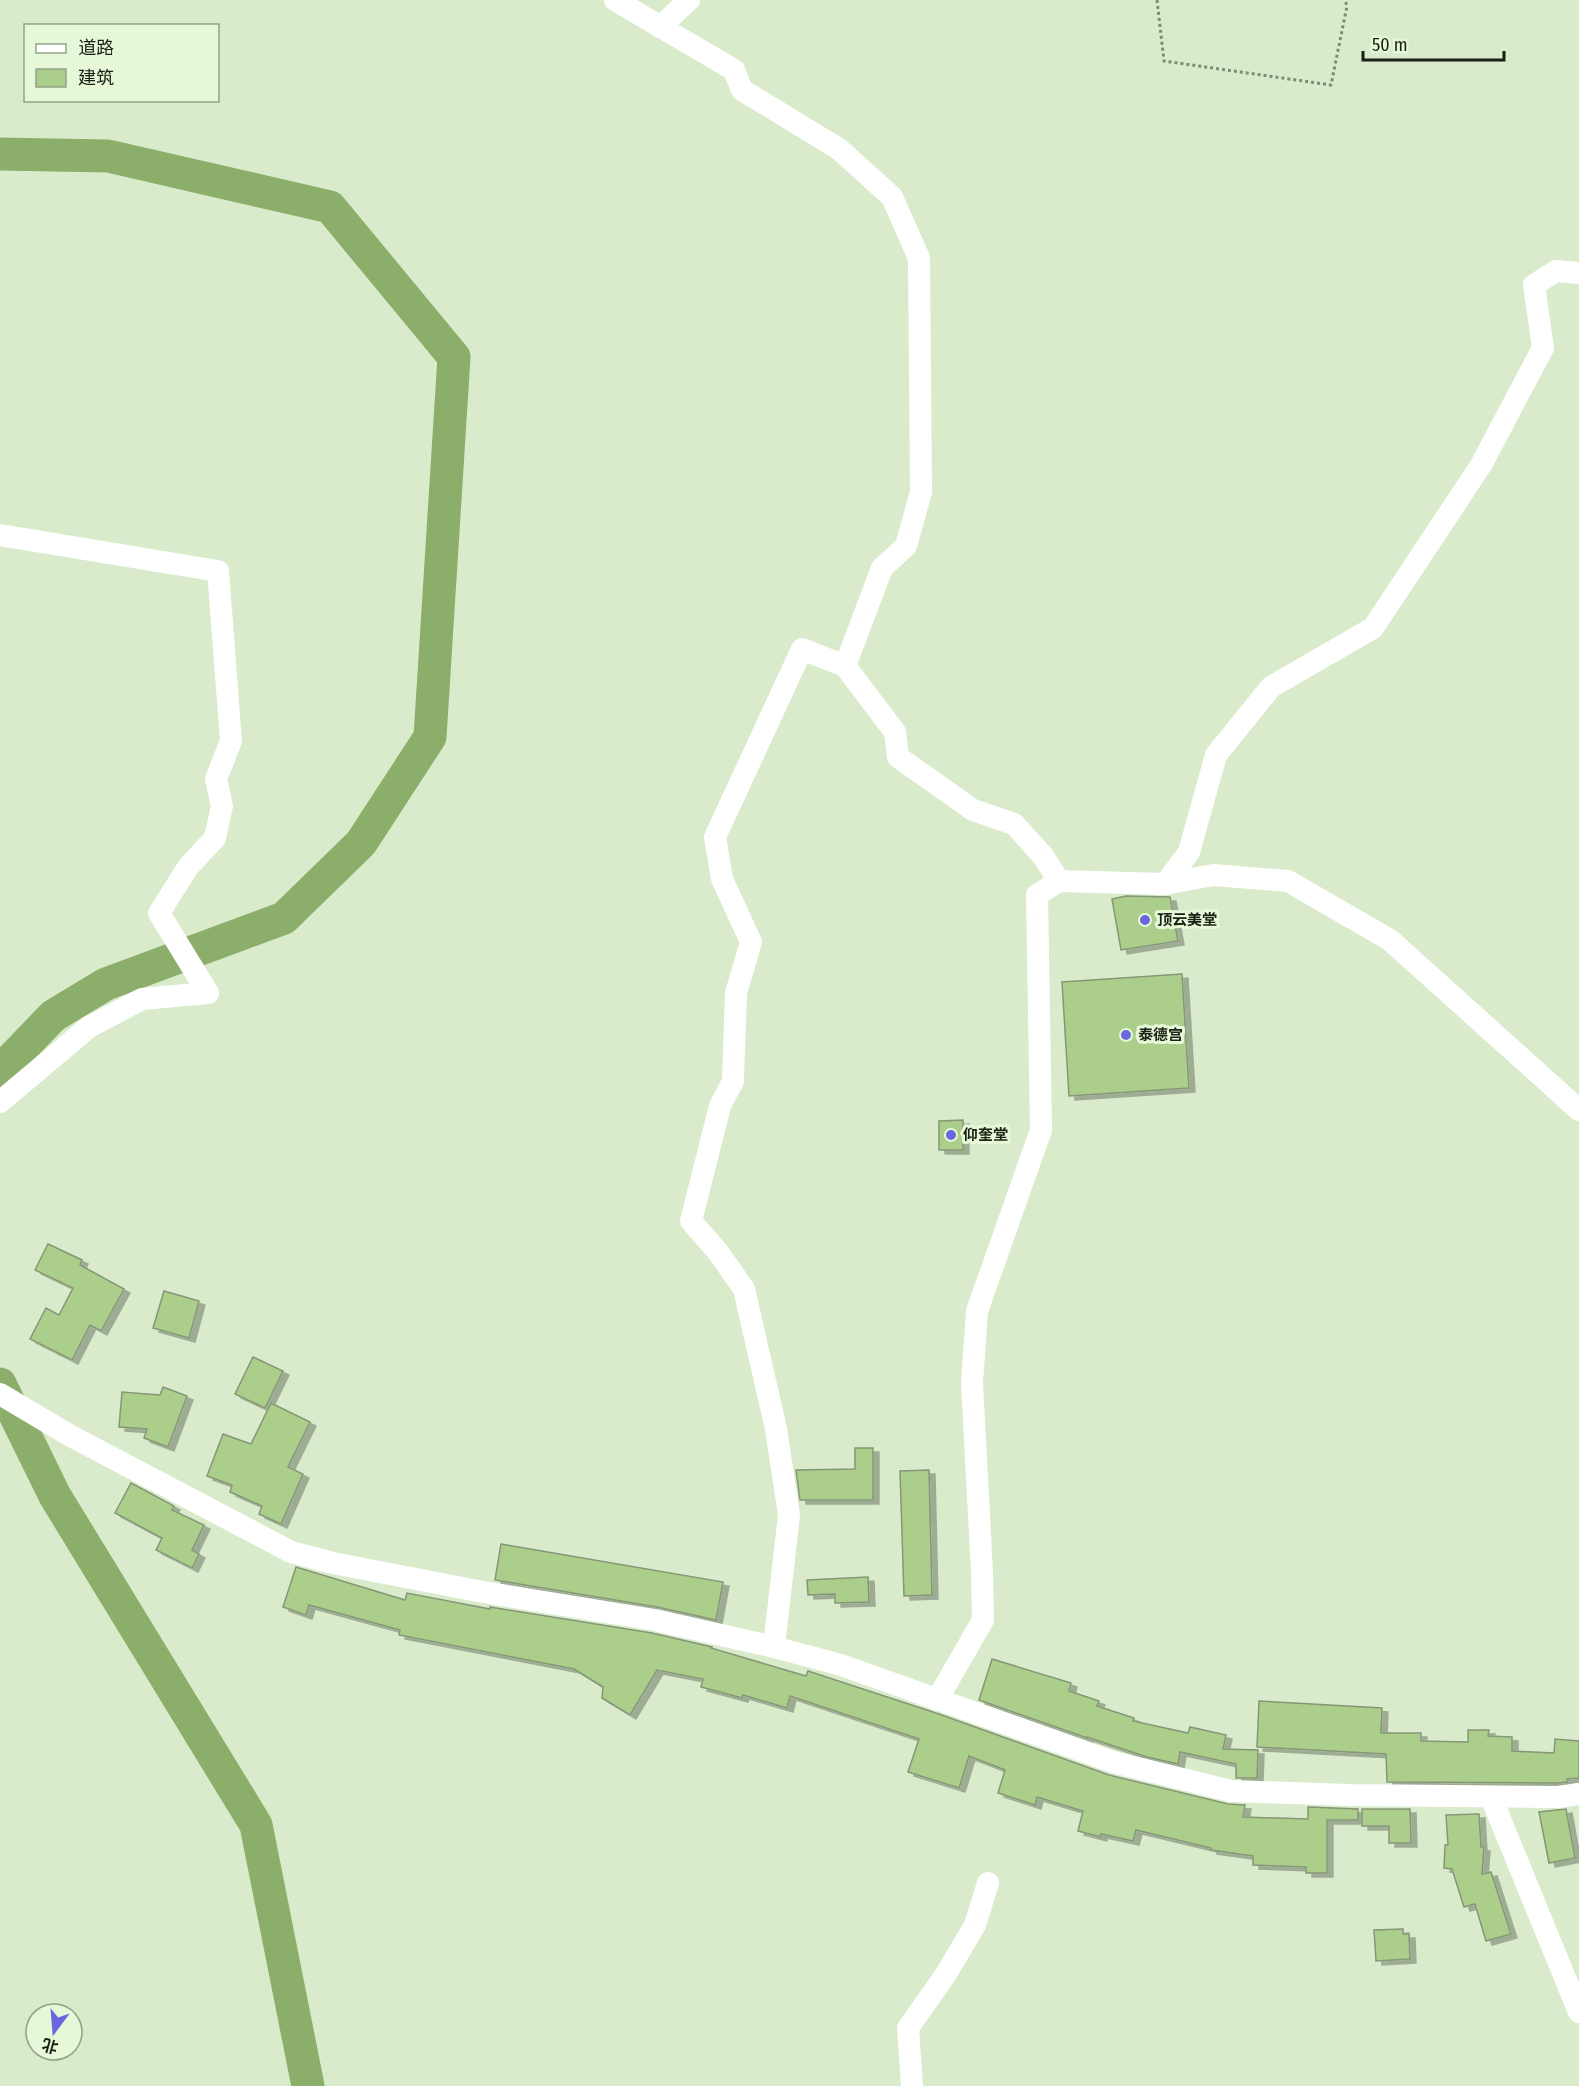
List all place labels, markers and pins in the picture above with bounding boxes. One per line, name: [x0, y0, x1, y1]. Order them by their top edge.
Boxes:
place label: 顶云美堂: [1157, 911, 1217, 929]
marker: 顶云美堂: [1138, 913, 1152, 927]
place label: 泰德宫: [1138, 1026, 1183, 1044]
marker: 泰德宫: [1119, 1028, 1133, 1042]
place label: 仰奎堂: [963, 1126, 1008, 1144]
marker: 仰奎堂: [944, 1128, 958, 1142]

